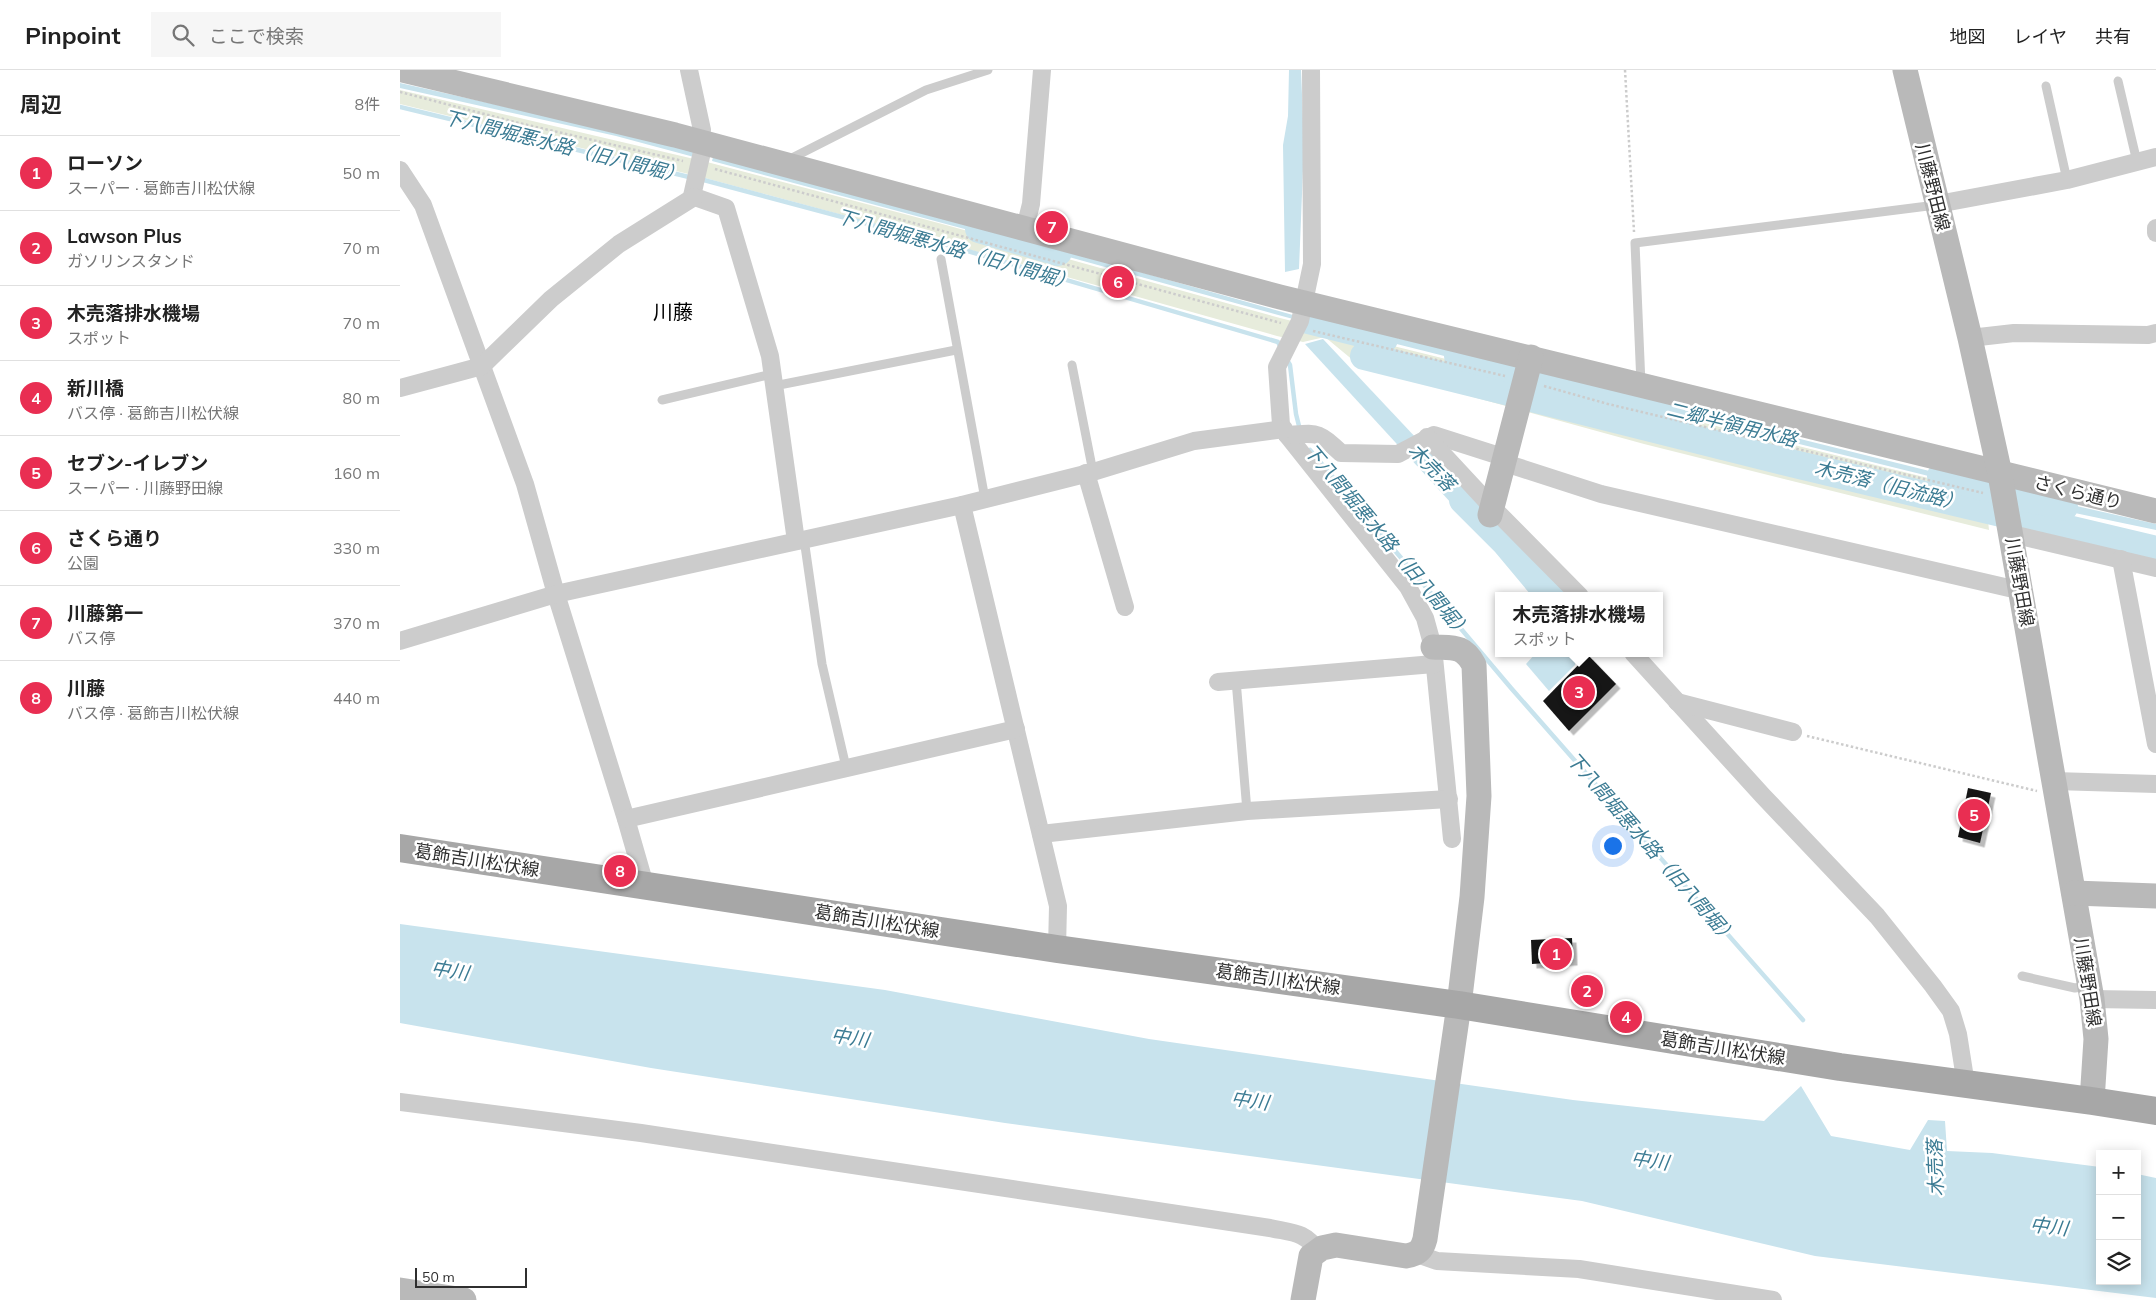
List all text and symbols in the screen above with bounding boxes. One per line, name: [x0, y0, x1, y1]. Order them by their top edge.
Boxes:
search box: [151, 12, 501, 57]
text: Pinpoint: [25, 20, 121, 50]
icon: search: [169, 21, 197, 49]
text: ここで検索: [209, 24, 304, 48]
text: 地図: [1950, 25, 1986, 48]
text: レイヤ: [2014, 25, 2067, 48]
text: 共有: [2095, 25, 2131, 48]
text: 周辺: [20, 91, 62, 117]
text: 8件: [354, 94, 380, 114]
water label: 下八間堀悪水路（旧八間堀）: [441, 104, 687, 188]
street label: 川藤野田線: [1911, 141, 1955, 233]
text: ローソン: [67, 151, 143, 175]
text: 1: [31, 163, 41, 183]
text: 50 m: [343, 163, 380, 183]
text: スーパー · 葛飾吉川松伏線: [67, 178, 255, 198]
water label: 下八間堀悪水路（旧八間堀）: [834, 203, 1078, 295]
pin: 7: [1036, 208, 1068, 246]
text: Lawson Plus: [67, 224, 182, 248]
text: 2: [31, 238, 41, 258]
text: 70 m: [343, 238, 380, 258]
text: ガソリンスタンド: [67, 251, 195, 271]
pin: 6: [1102, 263, 1134, 301]
district label: 川藤: [653, 299, 693, 324]
text: 木売落排水機場: [67, 301, 200, 325]
text: 3: [31, 313, 41, 333]
text: 70 m: [343, 313, 380, 333]
text: スポット: [67, 328, 131, 348]
text: 新川橋: [67, 376, 124, 400]
text: 4: [31, 388, 41, 408]
text: 80 m: [343, 388, 380, 408]
water label: 二郷半領用水路: [1665, 396, 1801, 452]
text: バス停 · 葛飾吉川松伏線: [67, 403, 239, 423]
water label: 木売落: [1404, 438, 1463, 498]
water label: 下八間堀悪水路（旧八間堀）: [1299, 439, 1477, 643]
text: セブン-イレブン: [67, 451, 208, 475]
water label: 木売落（旧流路）: [1812, 455, 1966, 515]
text: 5: [31, 463, 41, 483]
text: 160 m: [333, 463, 380, 483]
street label: さくら通り: [2032, 470, 2124, 514]
text: スーパー · 川藤野田線: [67, 478, 223, 498]
text: さくら通り: [67, 526, 162, 550]
street label: 川藤野田線: [2001, 536, 2039, 628]
text: 6: [31, 538, 41, 558]
text: 330 m: [333, 538, 380, 558]
text: 公園: [67, 553, 99, 573]
popup: [1495, 592, 1663, 657]
text: 川藤第一: [67, 601, 143, 625]
text: 木売落排水機場: [1512, 602, 1646, 626]
text: 7: [31, 613, 41, 633]
text: 370 m: [333, 613, 380, 633]
text: バス停: [67, 628, 115, 648]
text: スポット: [1512, 629, 1577, 649]
pin: 3: [1563, 673, 1595, 711]
text: 川藤: [67, 676, 105, 700]
text: 8: [31, 688, 41, 708]
text: 440 m: [333, 688, 380, 708]
text: バス停 · 葛飾吉川松伏線: [67, 703, 239, 723]
water label: 下八間堀悪水路（旧八間堀）: [1562, 747, 1742, 949]
pin: 5: [1958, 796, 1990, 834]
your location: [1600, 833, 1626, 859]
street label: 葛飾吉川松伏線: [413, 839, 541, 881]
pin: 8: [604, 852, 636, 890]
street label: 葛飾吉川松伏線: [813, 900, 941, 942]
pin: 1: [1540, 935, 1572, 973]
street label: 川藤野田線: [2070, 936, 2106, 1028]
water label: 中川: [429, 955, 473, 985]
street label: 葛飾吉川松伏線: [1214, 959, 1342, 999]
pin: 2: [1571, 972, 1603, 1010]
pin: 4: [1610, 998, 1642, 1036]
water label: 中川: [829, 1022, 873, 1052]
street label: 葛飾吉川松伏線: [1659, 1027, 1787, 1069]
water label: 中川: [1230, 1085, 1272, 1115]
water label: 木売落: [1922, 1136, 1948, 1197]
water label: 中川: [1630, 1145, 1672, 1175]
map controls: [2096, 1150, 2141, 1285]
button: +: [2096, 1150, 2141, 1195]
button: −: [2096, 1195, 2141, 1240]
water label: 中川: [2029, 1212, 2071, 1240]
button: layers: [2096, 1240, 2141, 1285]
scale bar: [415, 1265, 528, 1288]
text: 50 m: [422, 1268, 455, 1286]

